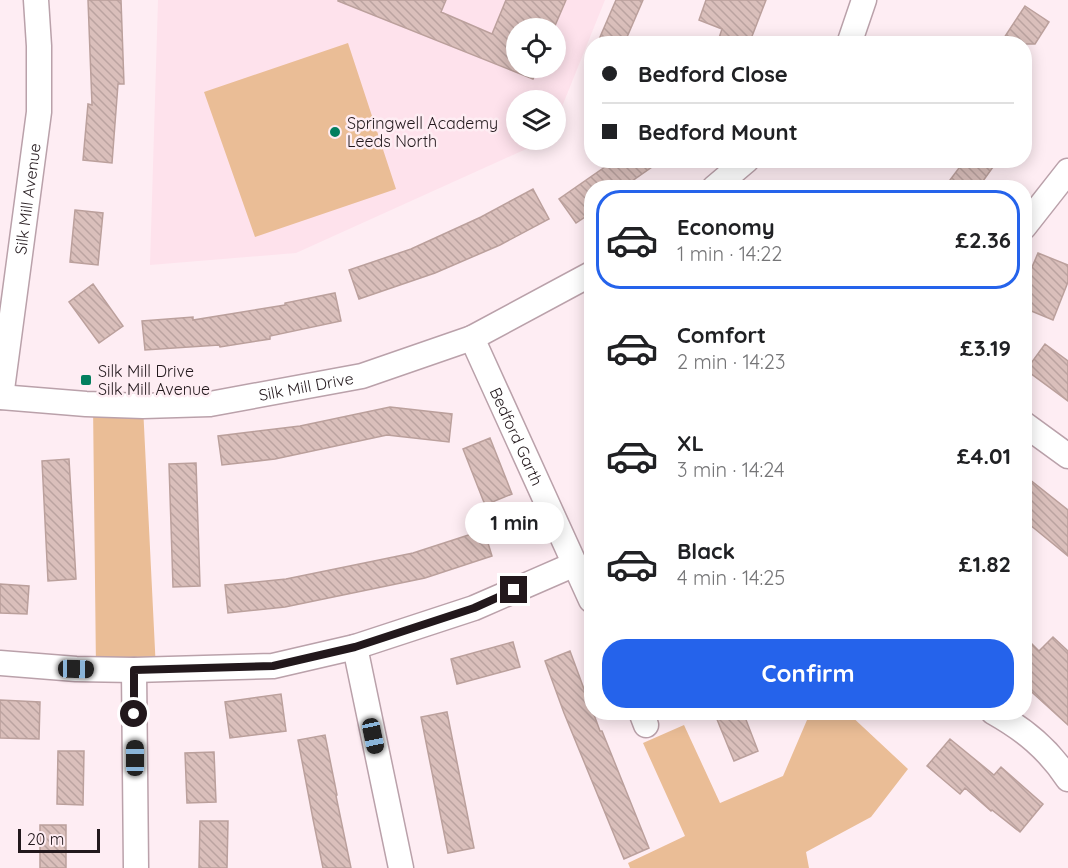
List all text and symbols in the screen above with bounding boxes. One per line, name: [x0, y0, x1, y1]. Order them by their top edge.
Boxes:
map controls: [506, 18, 566, 150]
button: locate: [506, 18, 566, 78]
text: Bedford Close: [638, 60, 788, 88]
button: layers: [506, 90, 566, 150]
place label: Springwell Academy Leeds North: [347, 113, 498, 151]
text: Bedford Mount: [638, 118, 798, 146]
marker: Springwell Academy Leeds North: [328, 125, 342, 139]
street label: Silk Mill Avenue: [10, 142, 45, 256]
icon: car: [605, 213, 659, 267]
text: Economy: [677, 213, 775, 241]
text: £2.36: [955, 226, 1011, 254]
text: 1 min · 14:22: [677, 241, 782, 266]
icon: car: [605, 321, 659, 375]
text: Comfort: [677, 321, 766, 349]
text: £3.19: [960, 334, 1011, 362]
text: 2 min · 14:23: [677, 349, 785, 374]
place label: Silk Mill Drive Silk Mill Avenue: [98, 361, 210, 399]
street label: Silk Mill Drive: [257, 368, 355, 405]
marker: Silk Mill Drive Silk Mill Avenue: [79, 373, 93, 387]
street label: Bedford Garth: [486, 384, 548, 489]
icon: car: [605, 429, 659, 483]
text: XL: [677, 429, 704, 457]
text: £4.01: [957, 442, 1011, 470]
text: 3 min · 14:24: [677, 457, 785, 482]
callout: 1 min: [464, 503, 564, 545]
text: 1 min: [490, 510, 539, 535]
icon: car: [605, 537, 659, 591]
text: Black: [677, 537, 735, 565]
text: £1.82: [959, 550, 1011, 578]
text: 4 min · 14:25: [677, 565, 785, 590]
route end: [500, 576, 527, 603]
button: Confirm: [602, 639, 1014, 708]
car: [58, 660, 94, 678]
route start: [120, 700, 147, 727]
car: [360, 717, 386, 755]
car: [126, 740, 144, 776]
scale bar: [18, 826, 100, 854]
text: 20 m: [27, 829, 64, 849]

